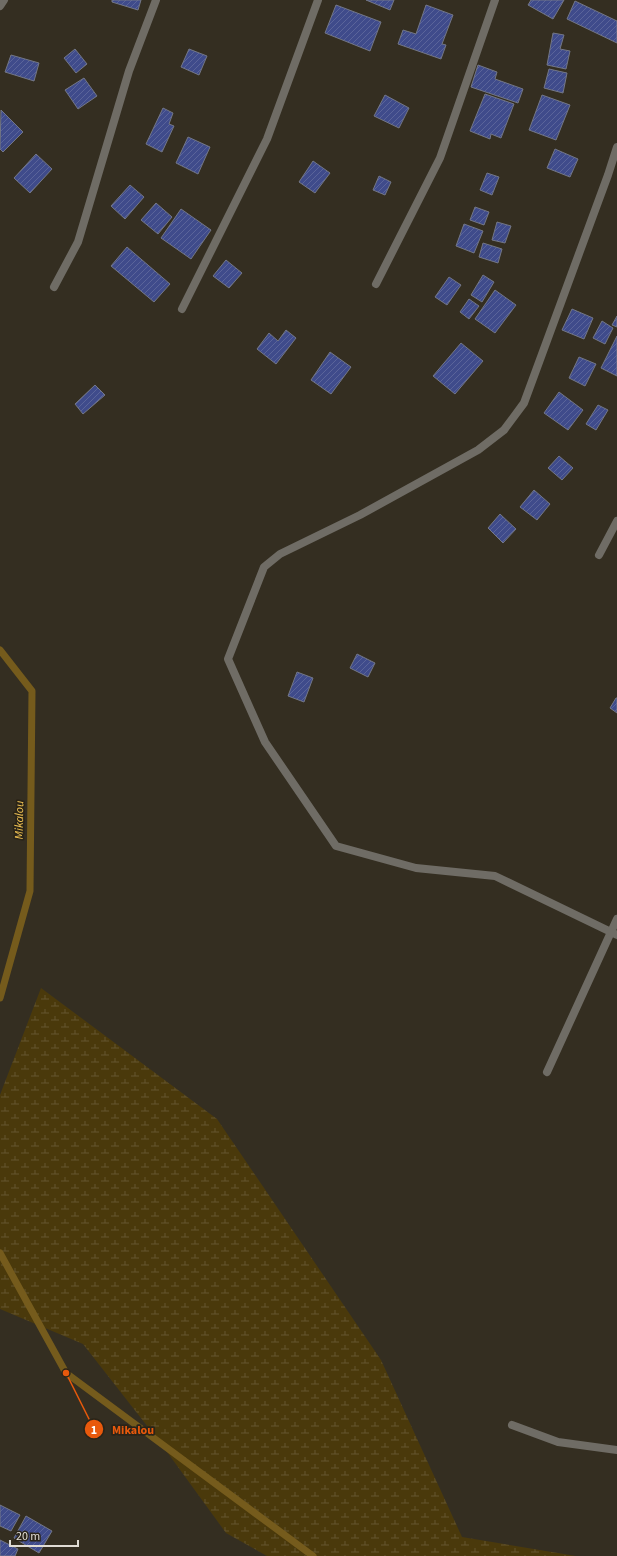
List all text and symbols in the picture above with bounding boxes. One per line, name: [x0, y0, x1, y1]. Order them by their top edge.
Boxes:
water label: Mikalou: [11, 801, 28, 839]
callout: Mikalou: [84, 1417, 162, 1441]
text: 1: [91, 1422, 97, 1439]
text: Mikalou: [112, 1422, 154, 1439]
scale bar: [10, 1522, 78, 1548]
text: 20 m: [16, 1528, 40, 1545]

